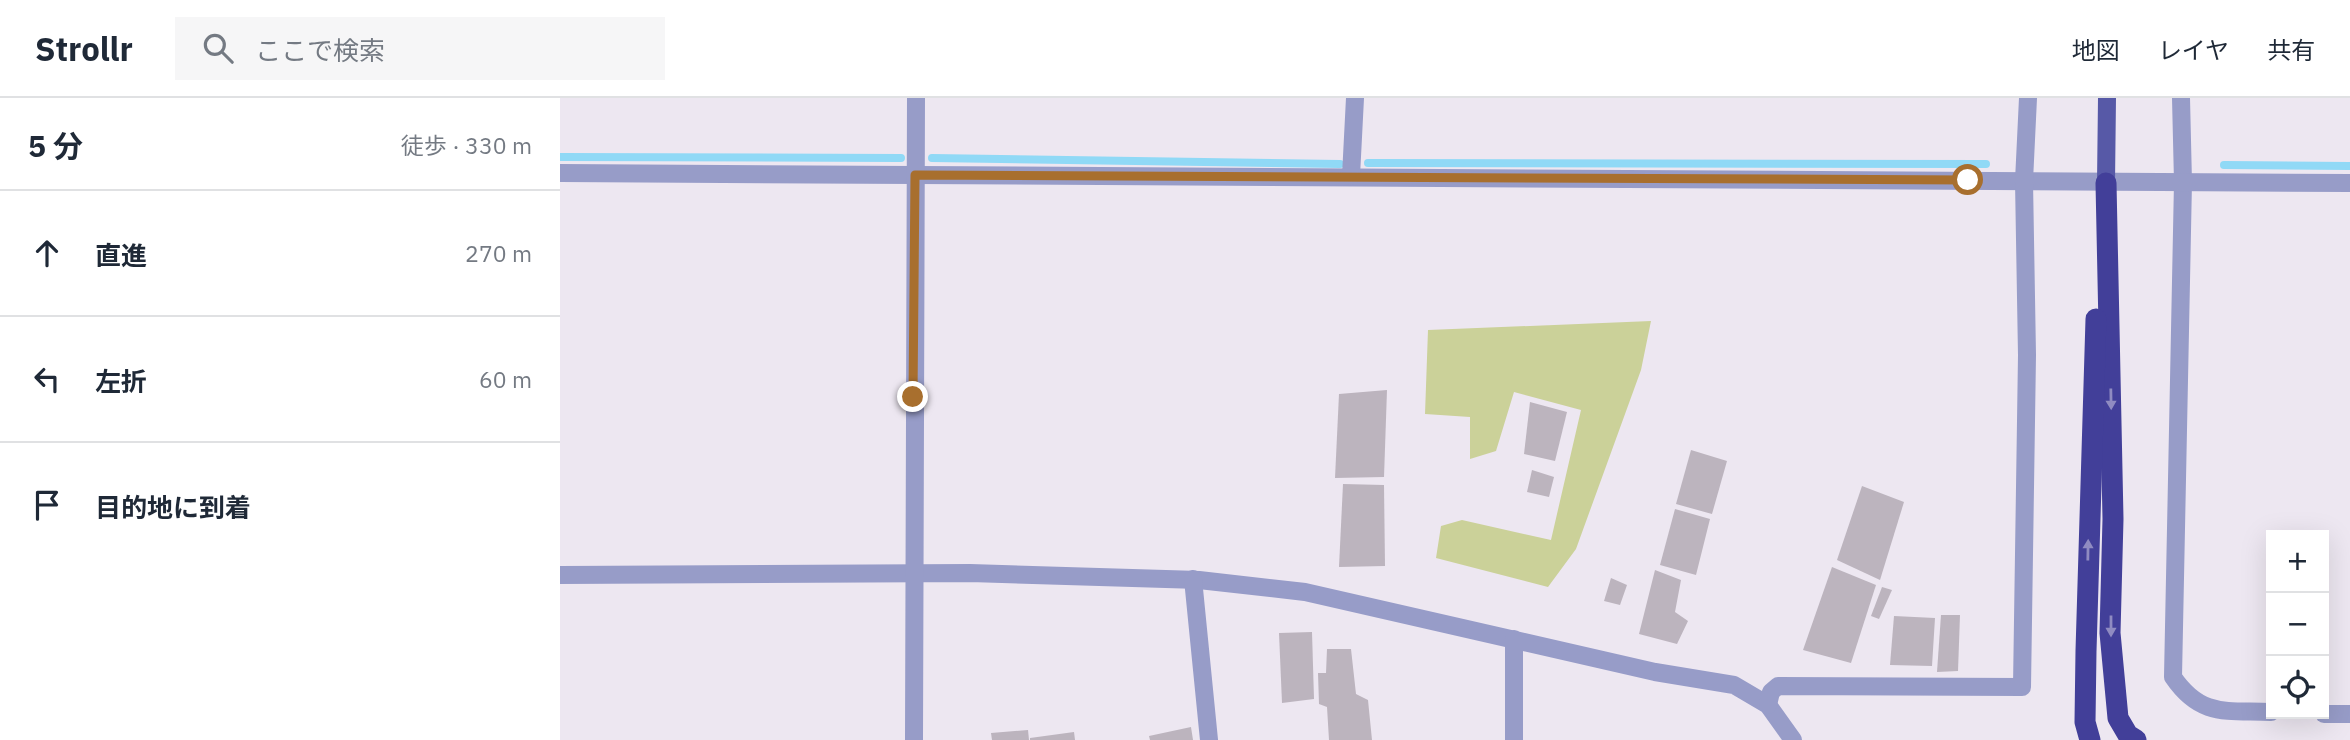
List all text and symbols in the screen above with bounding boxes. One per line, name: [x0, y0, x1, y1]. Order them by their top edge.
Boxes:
search box: [175, 17, 665, 80]
text: Strollr: [35, 27, 133, 70]
icon: search: [199, 29, 237, 67]
text: ここで検索: [255, 33, 385, 67]
text: 地図: [2072, 34, 2120, 66]
text: レイヤ: [2158, 34, 2229, 66]
text: 共有: [2267, 34, 2315, 66]
text: 5 分: [28, 126, 83, 165]
text: 徒歩 · 330 m: [401, 130, 532, 160]
route start: [1952, 164, 1983, 195]
icon: ahead: [28, 234, 66, 272]
text: 直進: [95, 238, 147, 272]
text: 270 m: [465, 238, 532, 268]
icon: left: [28, 360, 66, 398]
text: 左折: [95, 364, 147, 398]
text: 60 m: [479, 364, 532, 394]
route end: [897, 381, 928, 412]
one-way arrow: [2105, 388, 2116, 410]
icon: arrive: [28, 486, 66, 524]
text: 目的地に到着: [95, 490, 251, 524]
map controls: [2266, 530, 2329, 719]
button: +: [2266, 530, 2329, 593]
one-way arrow: [2082, 539, 2094, 561]
button: −: [2266, 593, 2329, 656]
one-way arrow: [2105, 615, 2117, 637]
button: locate: [2266, 656, 2329, 719]

